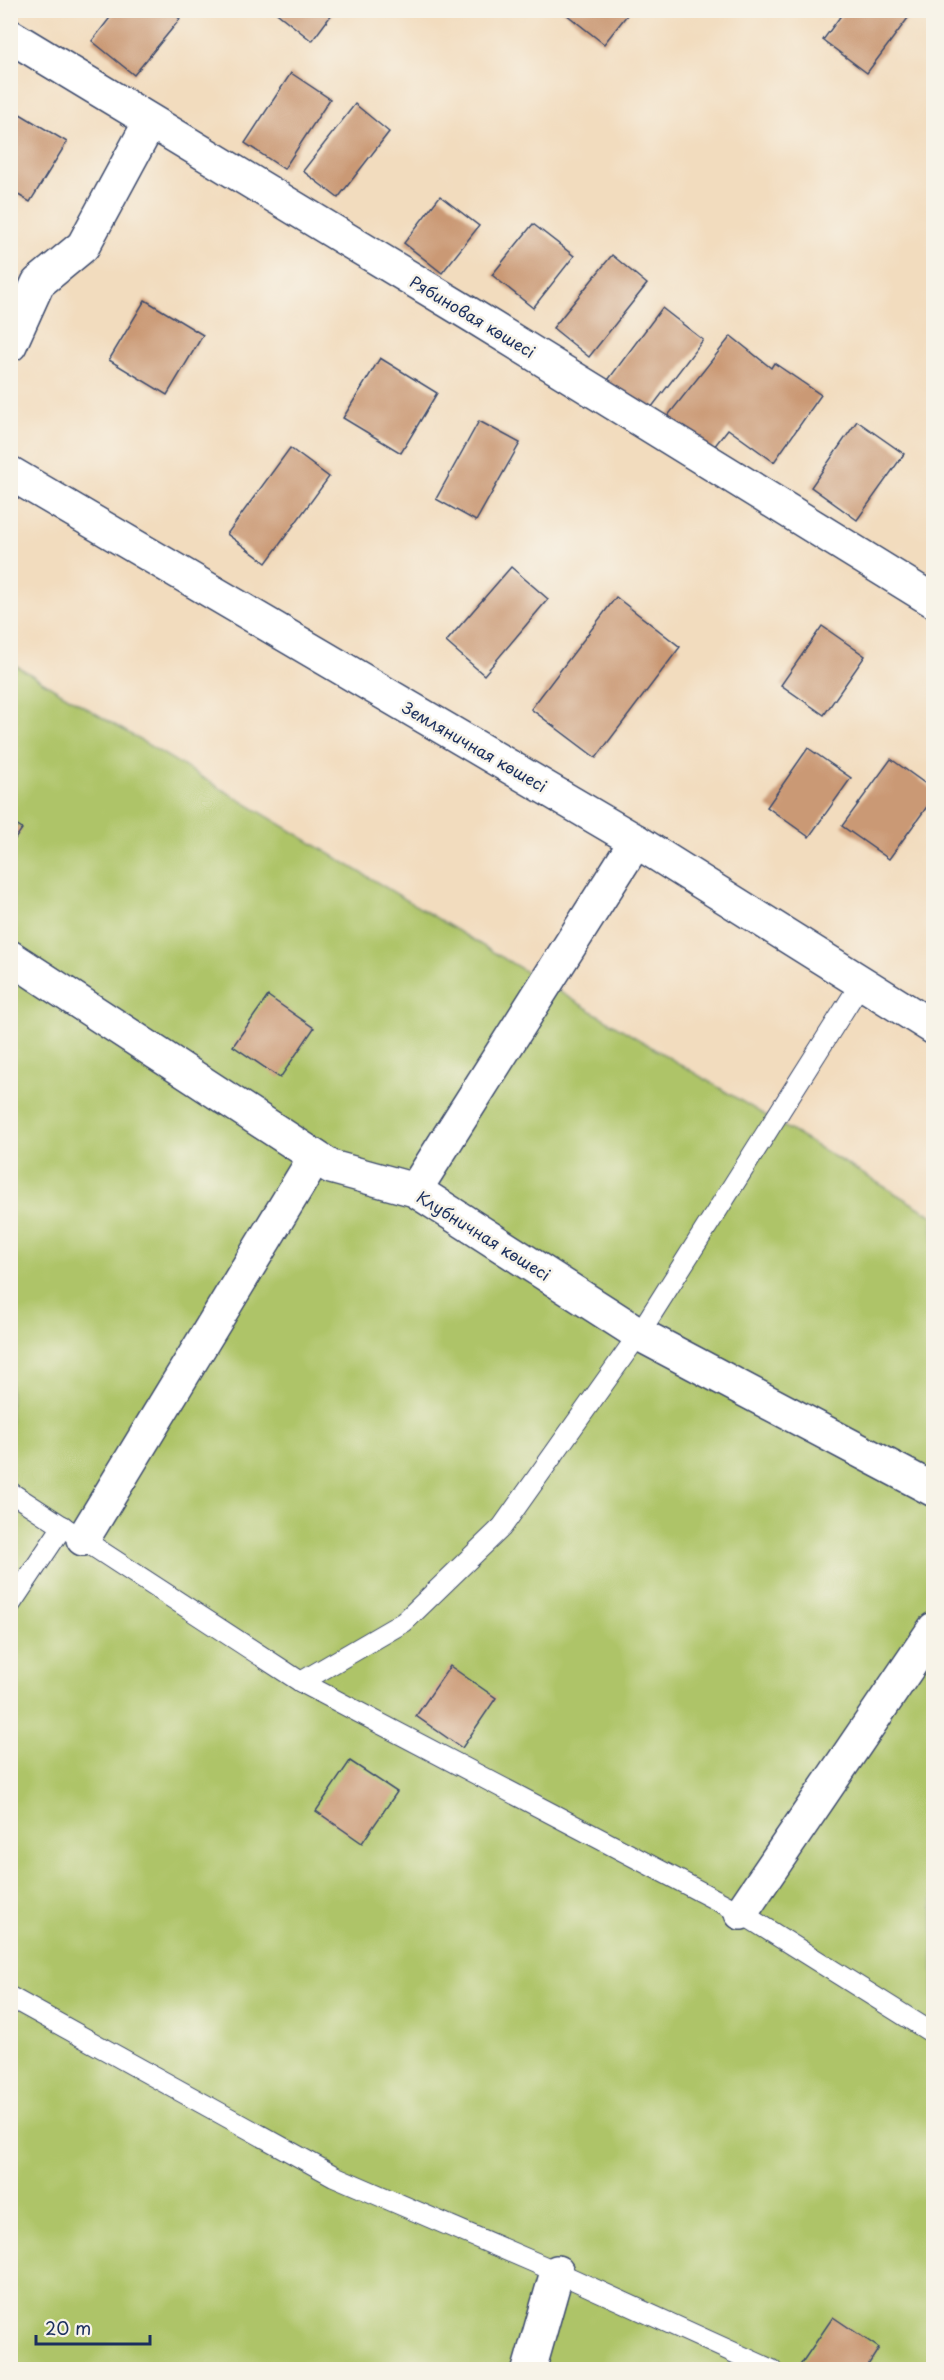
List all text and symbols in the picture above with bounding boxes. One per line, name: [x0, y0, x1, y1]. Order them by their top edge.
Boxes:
street label: Рябиновая көшесі: [406, 269, 540, 363]
street label: Земляничная көшесі: [398, 695, 552, 797]
street label: Клубничная көшесі: [412, 1184, 556, 1286]
scale bar: [36, 2308, 150, 2346]
text: 20 m: [45, 2314, 91, 2341]

